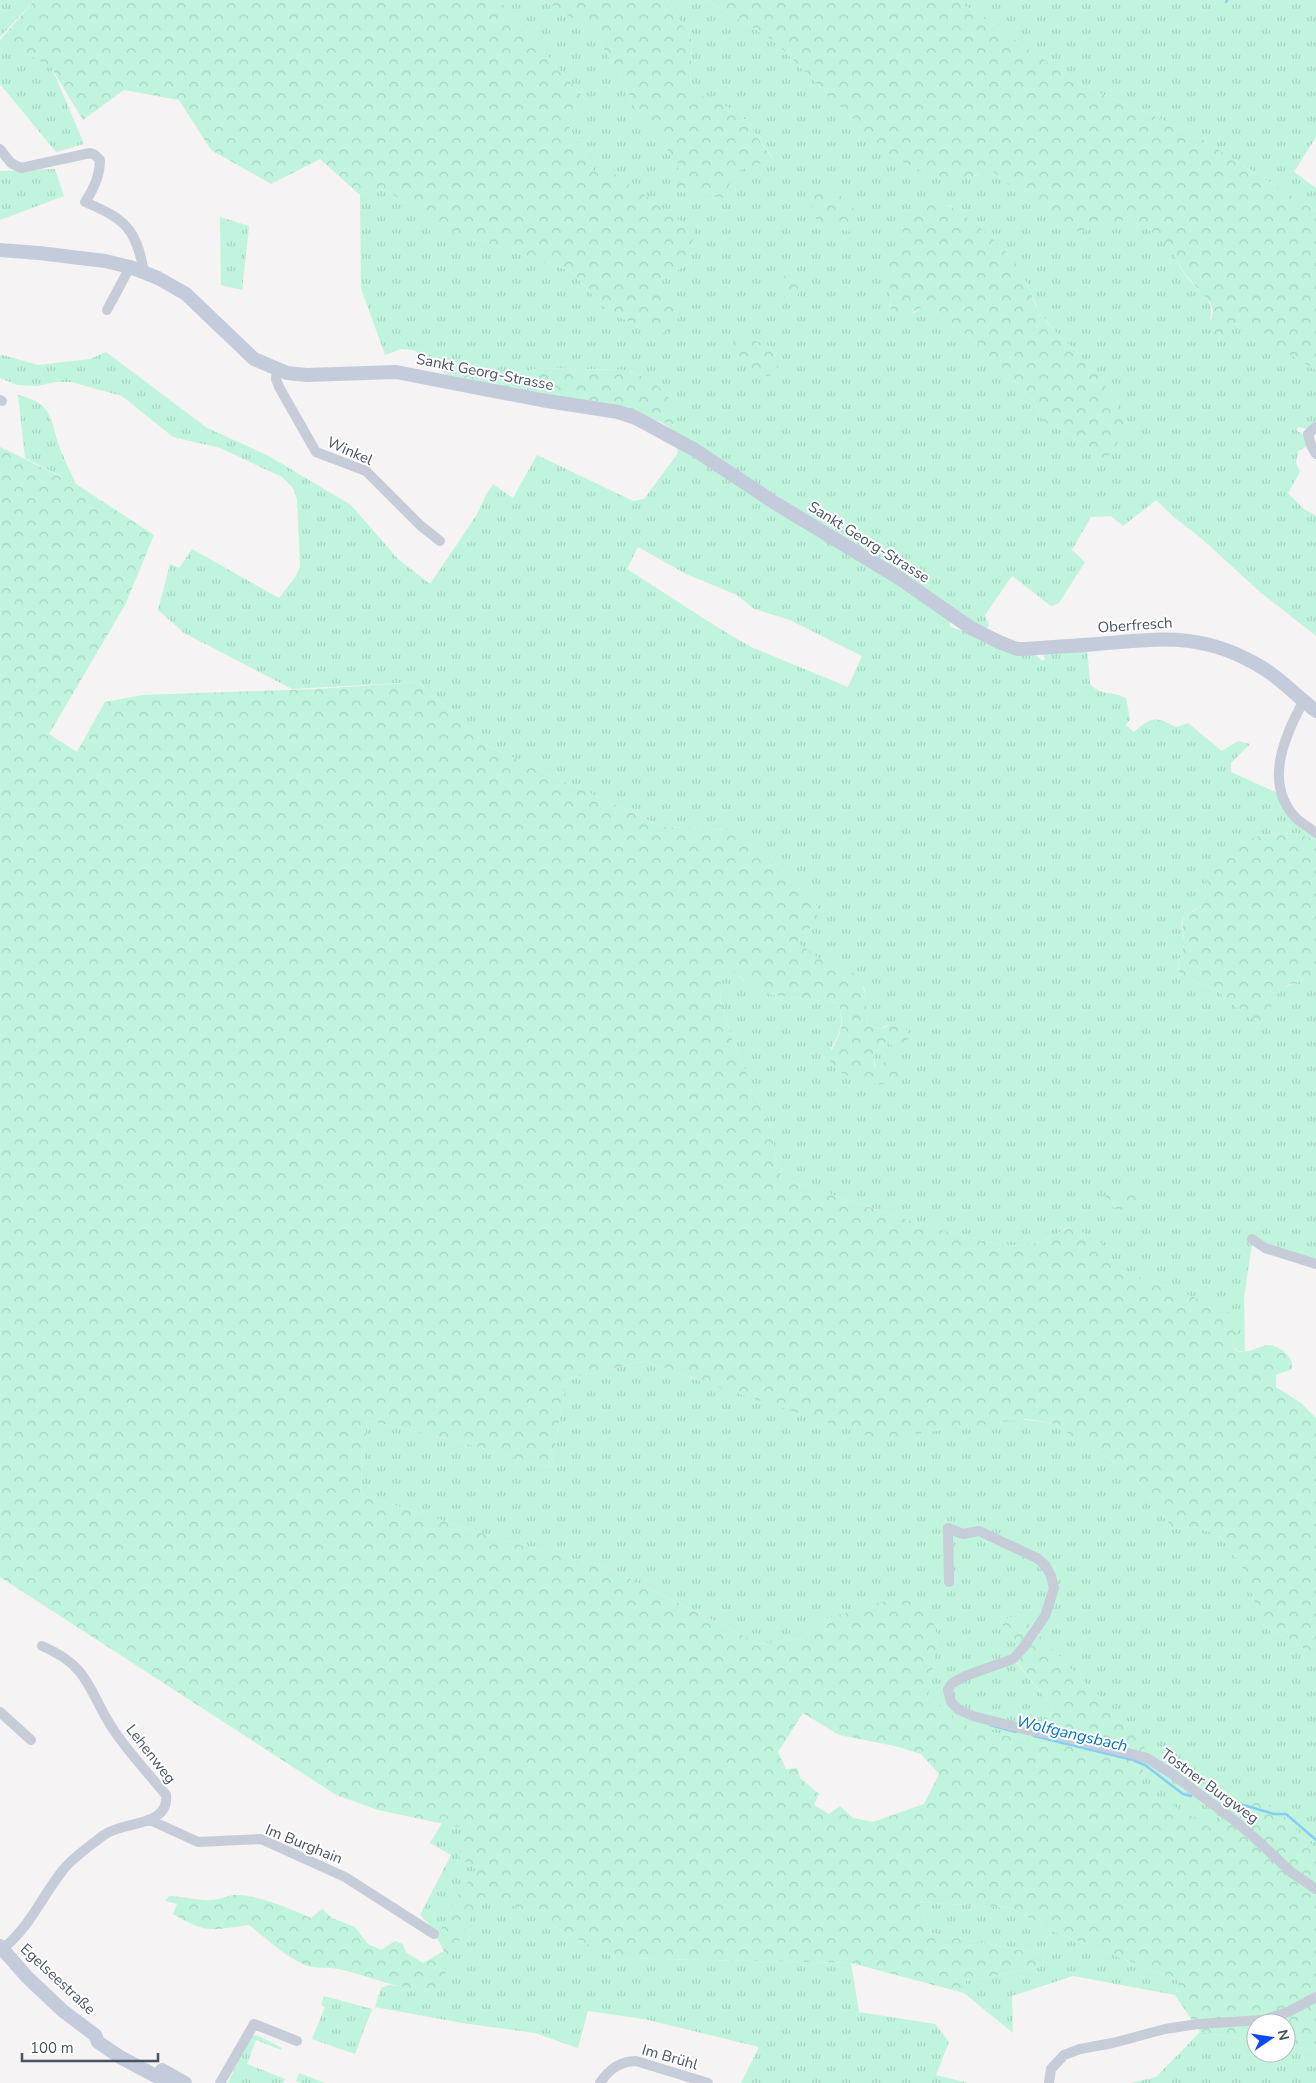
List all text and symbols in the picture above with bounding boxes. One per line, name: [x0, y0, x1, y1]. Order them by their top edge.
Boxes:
street label: Sankt Georg-Strasse: [415, 349, 555, 395]
street label: Winkel: [324, 432, 377, 470]
street label: Sankt Georg-Strasse: [805, 497, 933, 587]
street label: Oberfresch: [1097, 612, 1173, 638]
water label: Wolfgangsbach: [1014, 1711, 1130, 1757]
street label: Lehenweg: [121, 1720, 181, 1788]
street label: Tostner Burgweg: [1157, 1744, 1263, 1828]
street label: Im Burghain: [262, 1819, 346, 1869]
street label: Egelseestraße: [16, 1939, 100, 2019]
north arrow: [1246, 2013, 1296, 2063]
text: N: [1273, 2028, 1294, 2042]
scale bar: [22, 2030, 159, 2062]
text: 100 m: [30, 2038, 74, 2058]
street label: Im Brühl: [640, 2039, 701, 2075]

